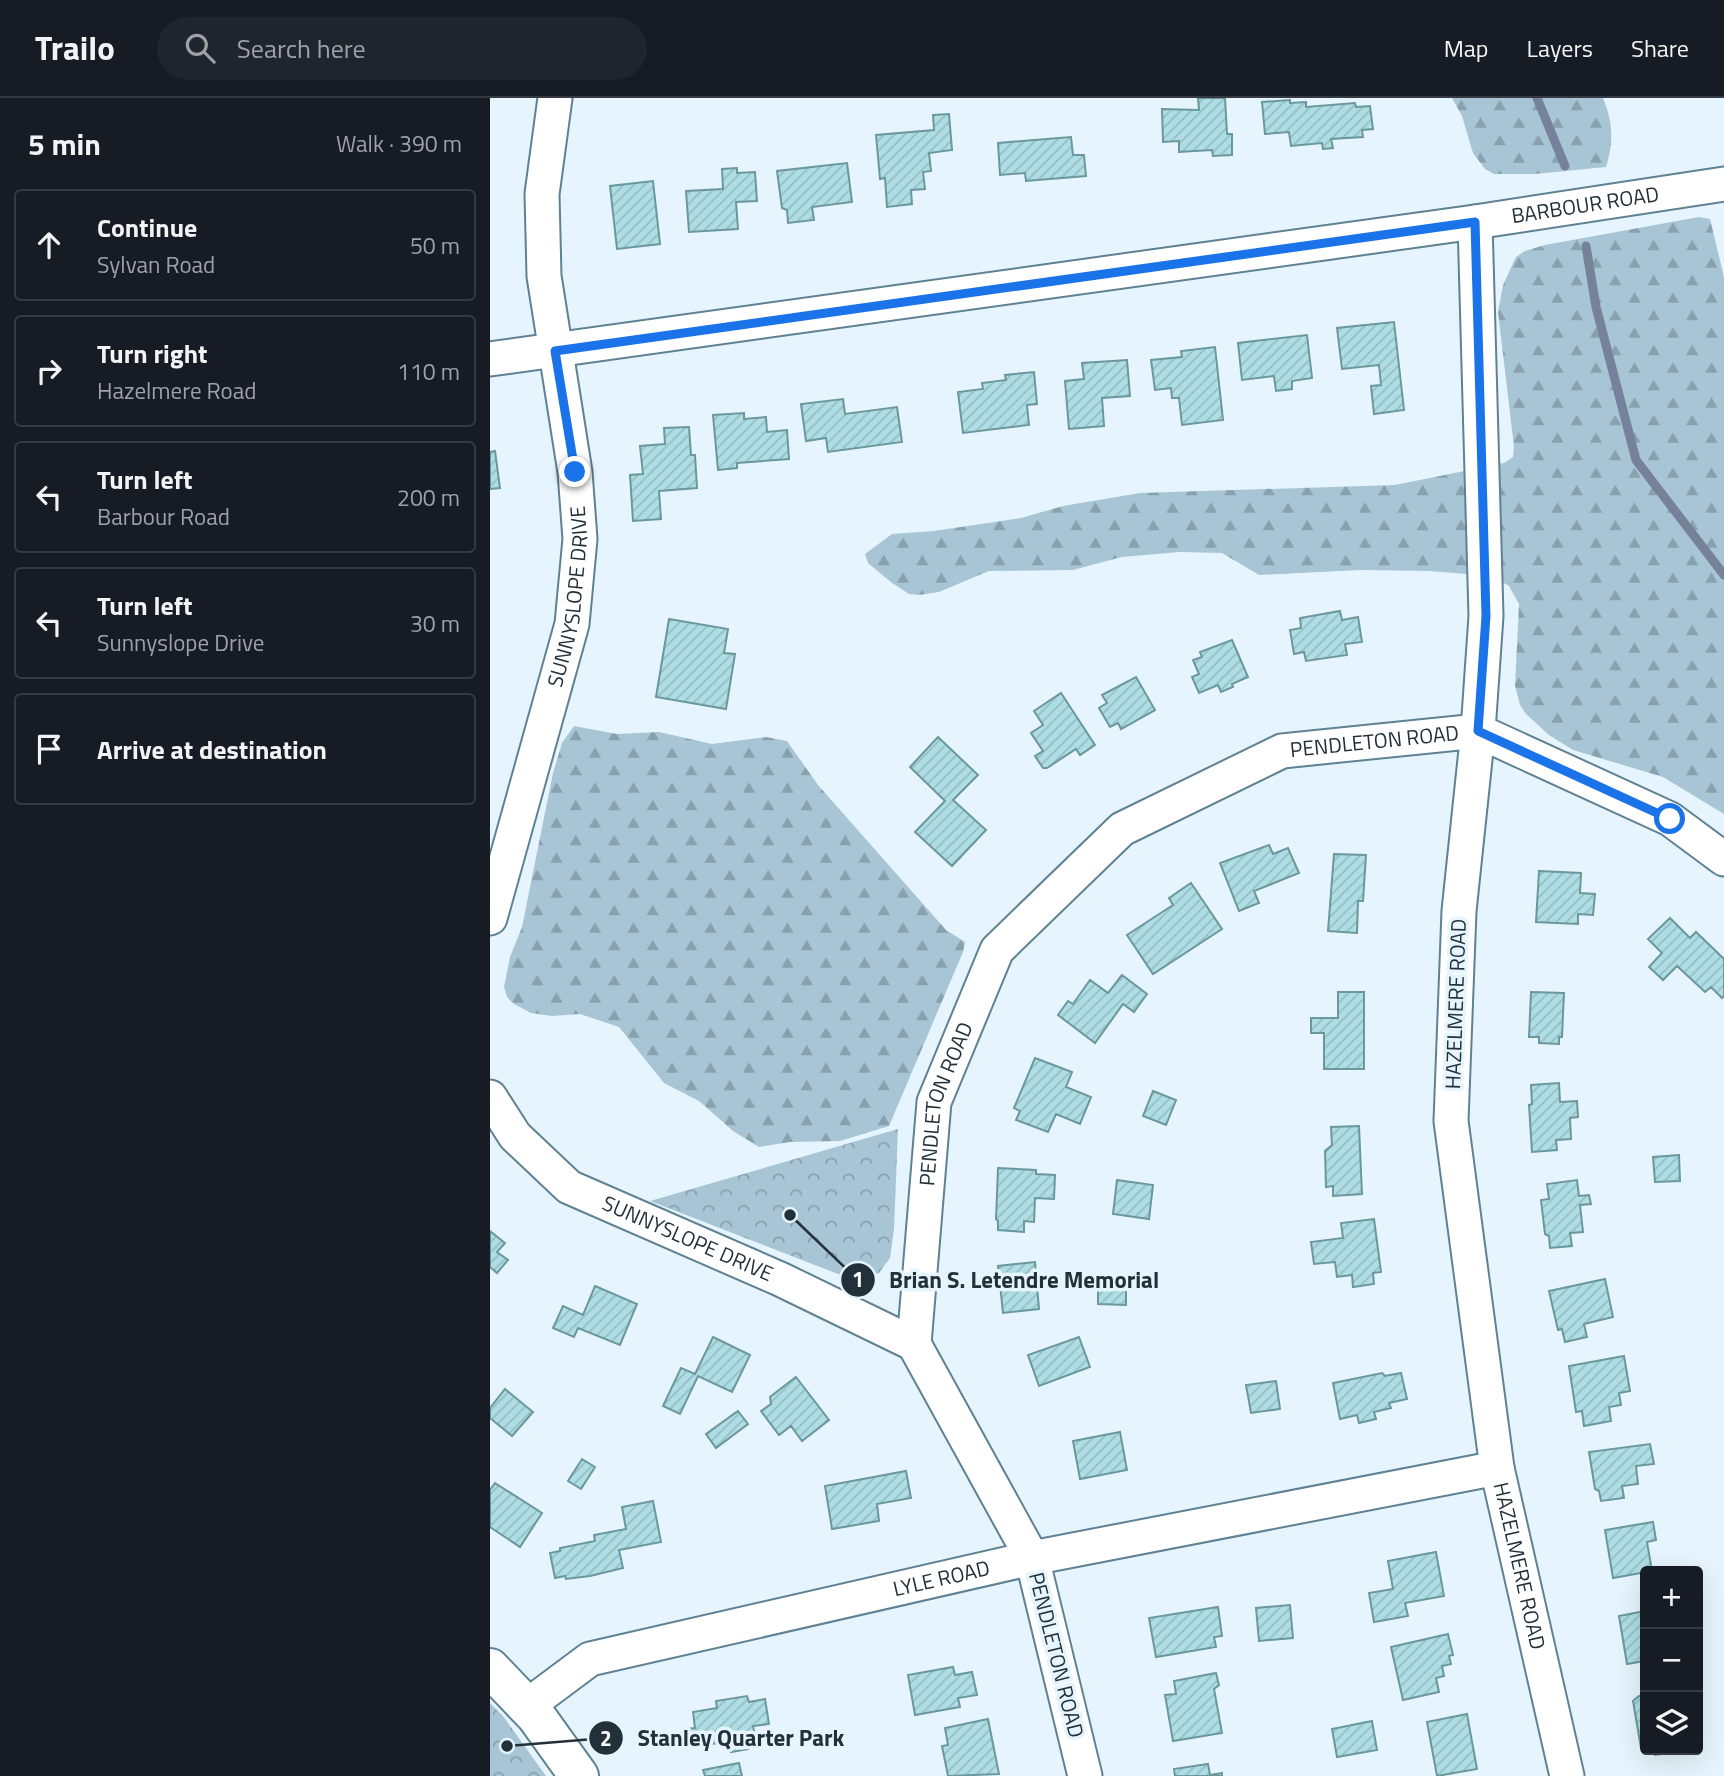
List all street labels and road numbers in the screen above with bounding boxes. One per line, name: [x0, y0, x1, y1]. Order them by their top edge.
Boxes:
street label: BARBOUR ROAD: [1509, 177, 1661, 231]
street label: SUNNYSLOPE DRIVE: [538, 505, 595, 691]
street label: PENDLETON ROAD: [1288, 716, 1460, 765]
street label: HAZELMERE ROAD: [1436, 918, 1474, 1090]
street label: PENDLETON ROAD: [910, 1017, 980, 1187]
street label: SUNNYSLOPE DRIVE: [598, 1186, 778, 1289]
street label: HAZELMERE ROAD: [1486, 1479, 1555, 1652]
street label: LYLE ROAD: [890, 1551, 993, 1604]
street label: PENDLETON ROAD: [1021, 1569, 1093, 1741]

